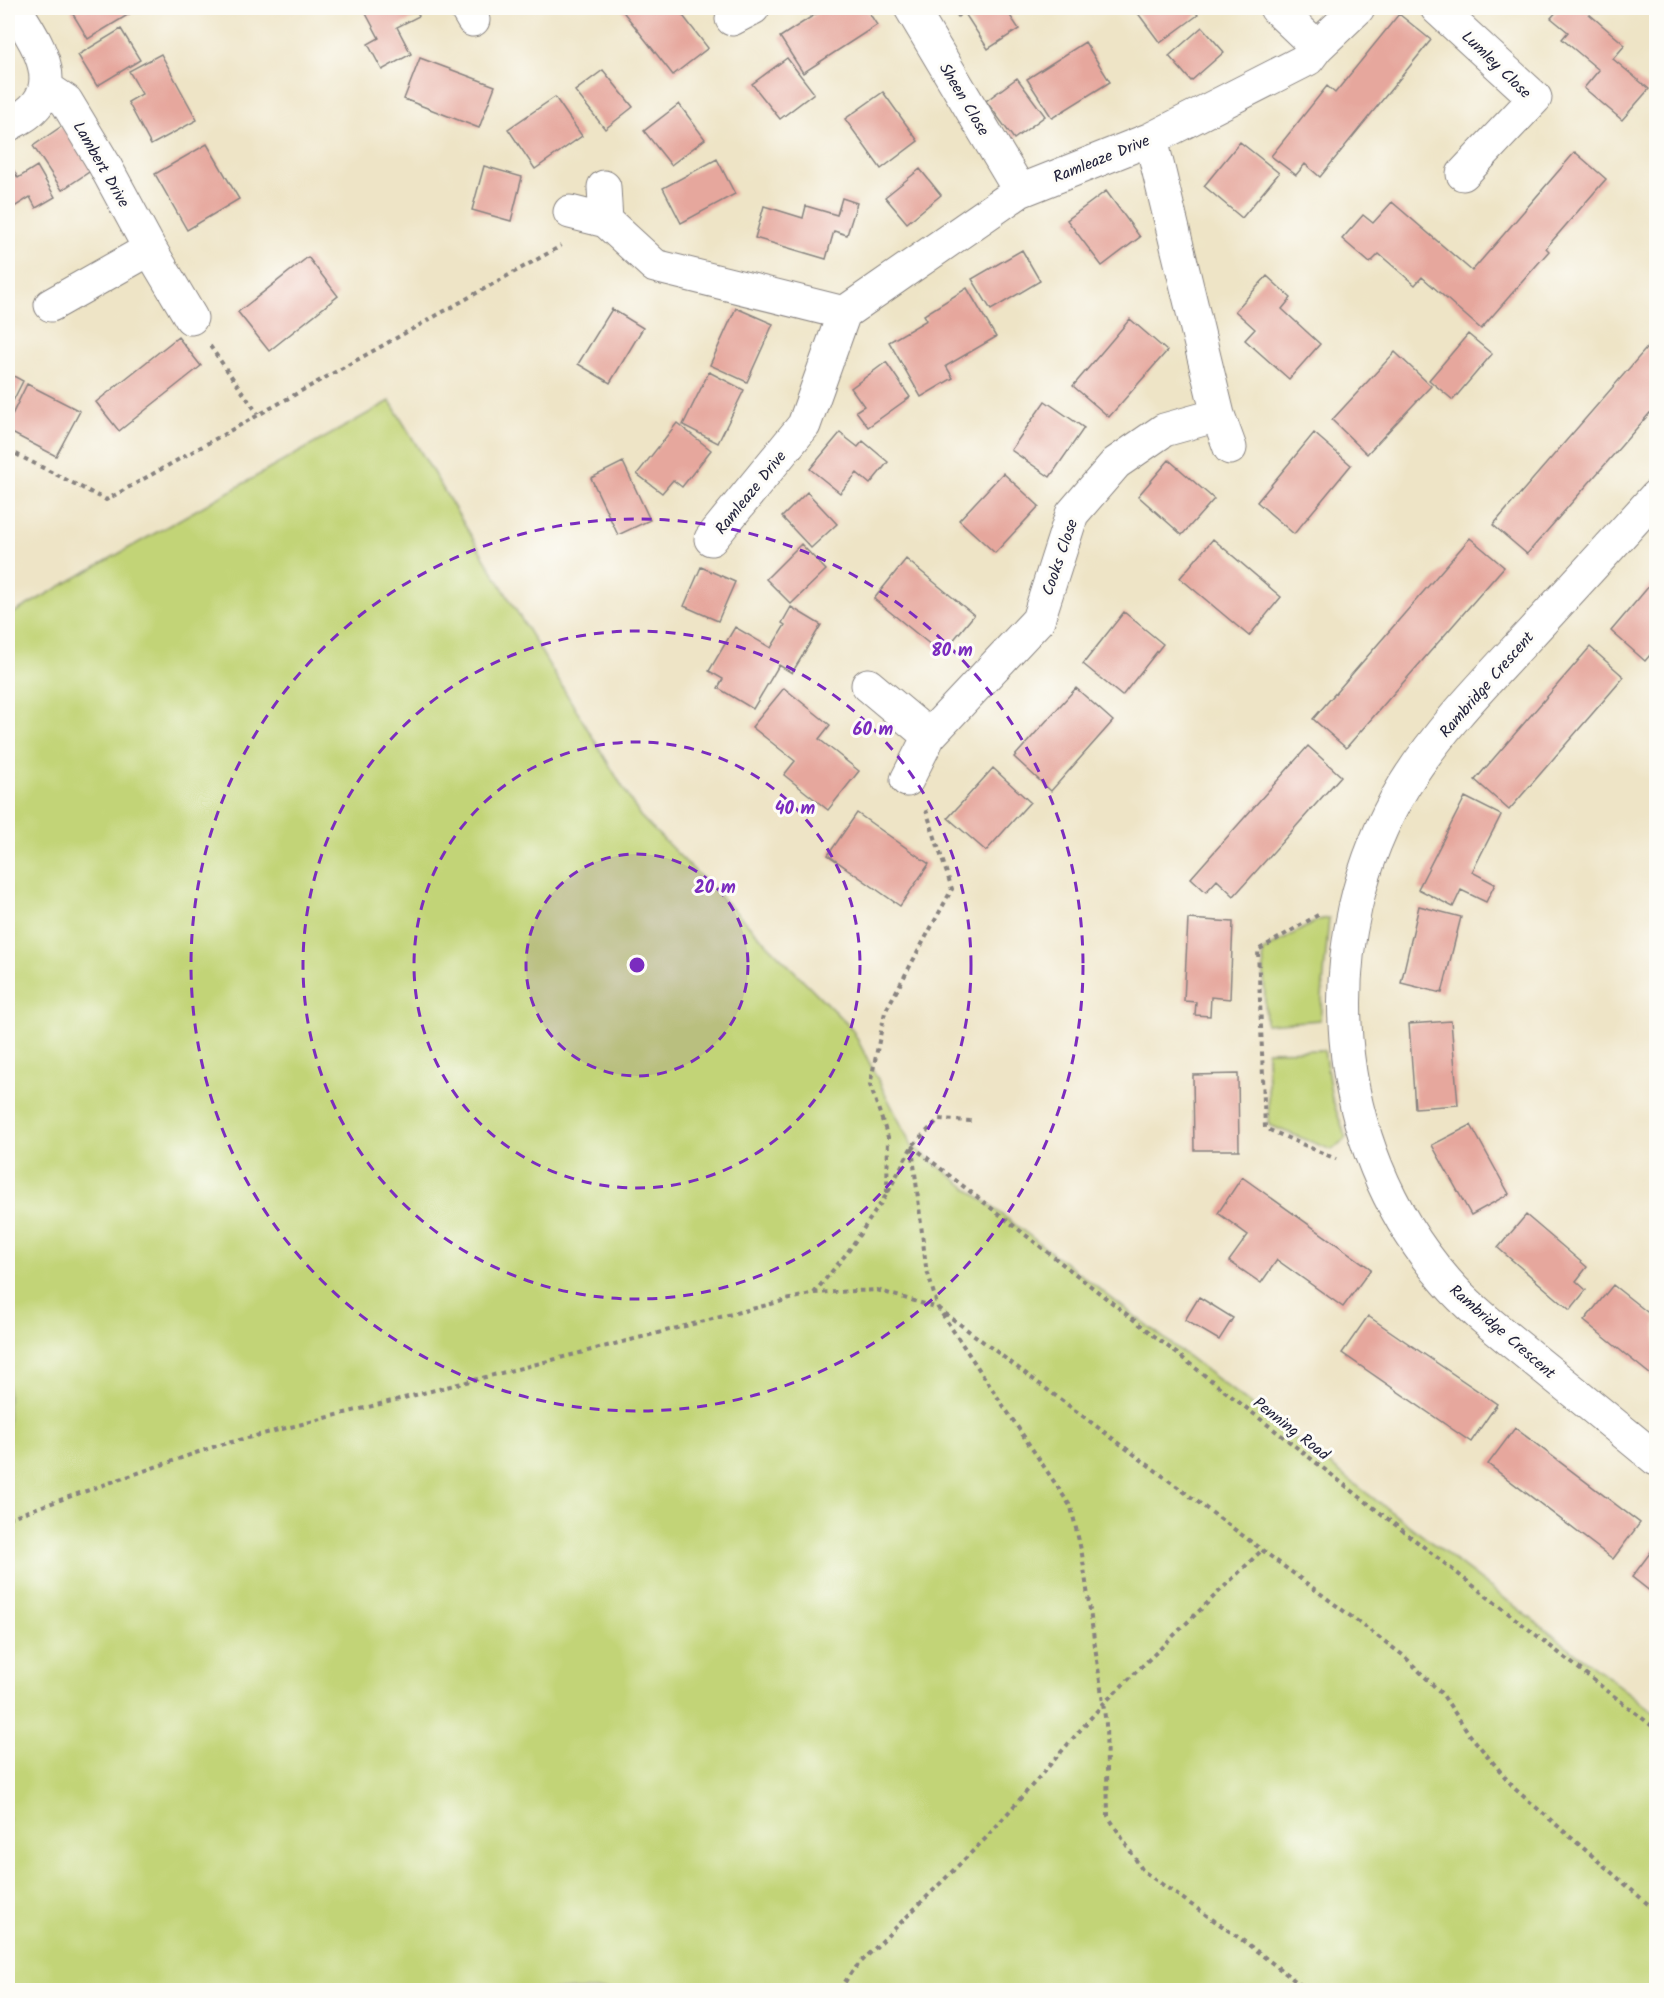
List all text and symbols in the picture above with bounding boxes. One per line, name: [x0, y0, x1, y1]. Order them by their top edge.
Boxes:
street label: Lumley Close: [1455, 25, 1537, 105]
street label: Sheen Close: [932, 59, 995, 141]
street label: Lambert Drive: [66, 117, 135, 213]
street label: Ramleaze Drive: [1049, 129, 1154, 190]
street label: Ramleaze Drive: [709, 445, 793, 541]
street label: Cooks Close: [1036, 516, 1085, 599]
street label: Rambridge Crescent: [1434, 626, 1541, 744]
text: 80 m: [931, 637, 973, 666]
text: 60 m: [853, 716, 894, 745]
text: 40 m: [775, 795, 816, 824]
text: 20 m: [694, 874, 736, 903]
centre of rings: [627, 955, 647, 975]
street label: Rambridge Crescent: [1443, 1279, 1561, 1386]
street label: Penning Road: [1247, 1391, 1336, 1468]

